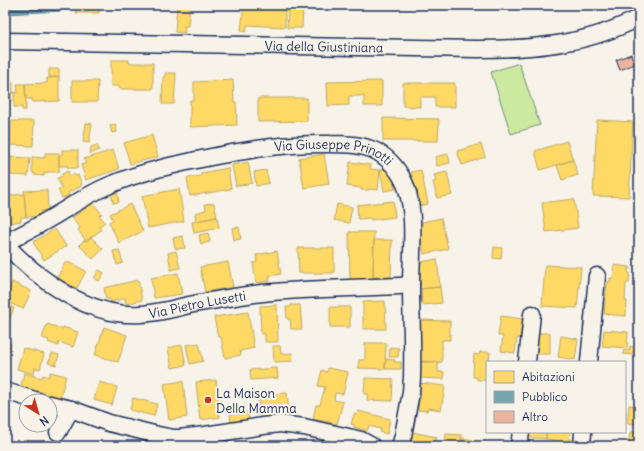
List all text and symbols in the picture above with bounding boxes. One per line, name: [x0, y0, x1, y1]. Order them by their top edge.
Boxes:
street label: Via della Giustiniana: [265, 37, 383, 56]
street label: Via Giuseppe Prinotti: [273, 136, 397, 169]
street label: Via Pietro Lusetti: [148, 287, 247, 322]
legend: [486, 361, 626, 433]
text: Abitazioni: [522, 369, 575, 384]
place label: La Maison Della Mamma: [216, 385, 297, 417]
text: Pubblico: [522, 389, 568, 404]
north arrow: [18, 393, 58, 433]
marker: La Maison Della Mamma: [203, 395, 213, 405]
text: Altro: [522, 409, 548, 424]
text: N: [37, 413, 51, 429]

